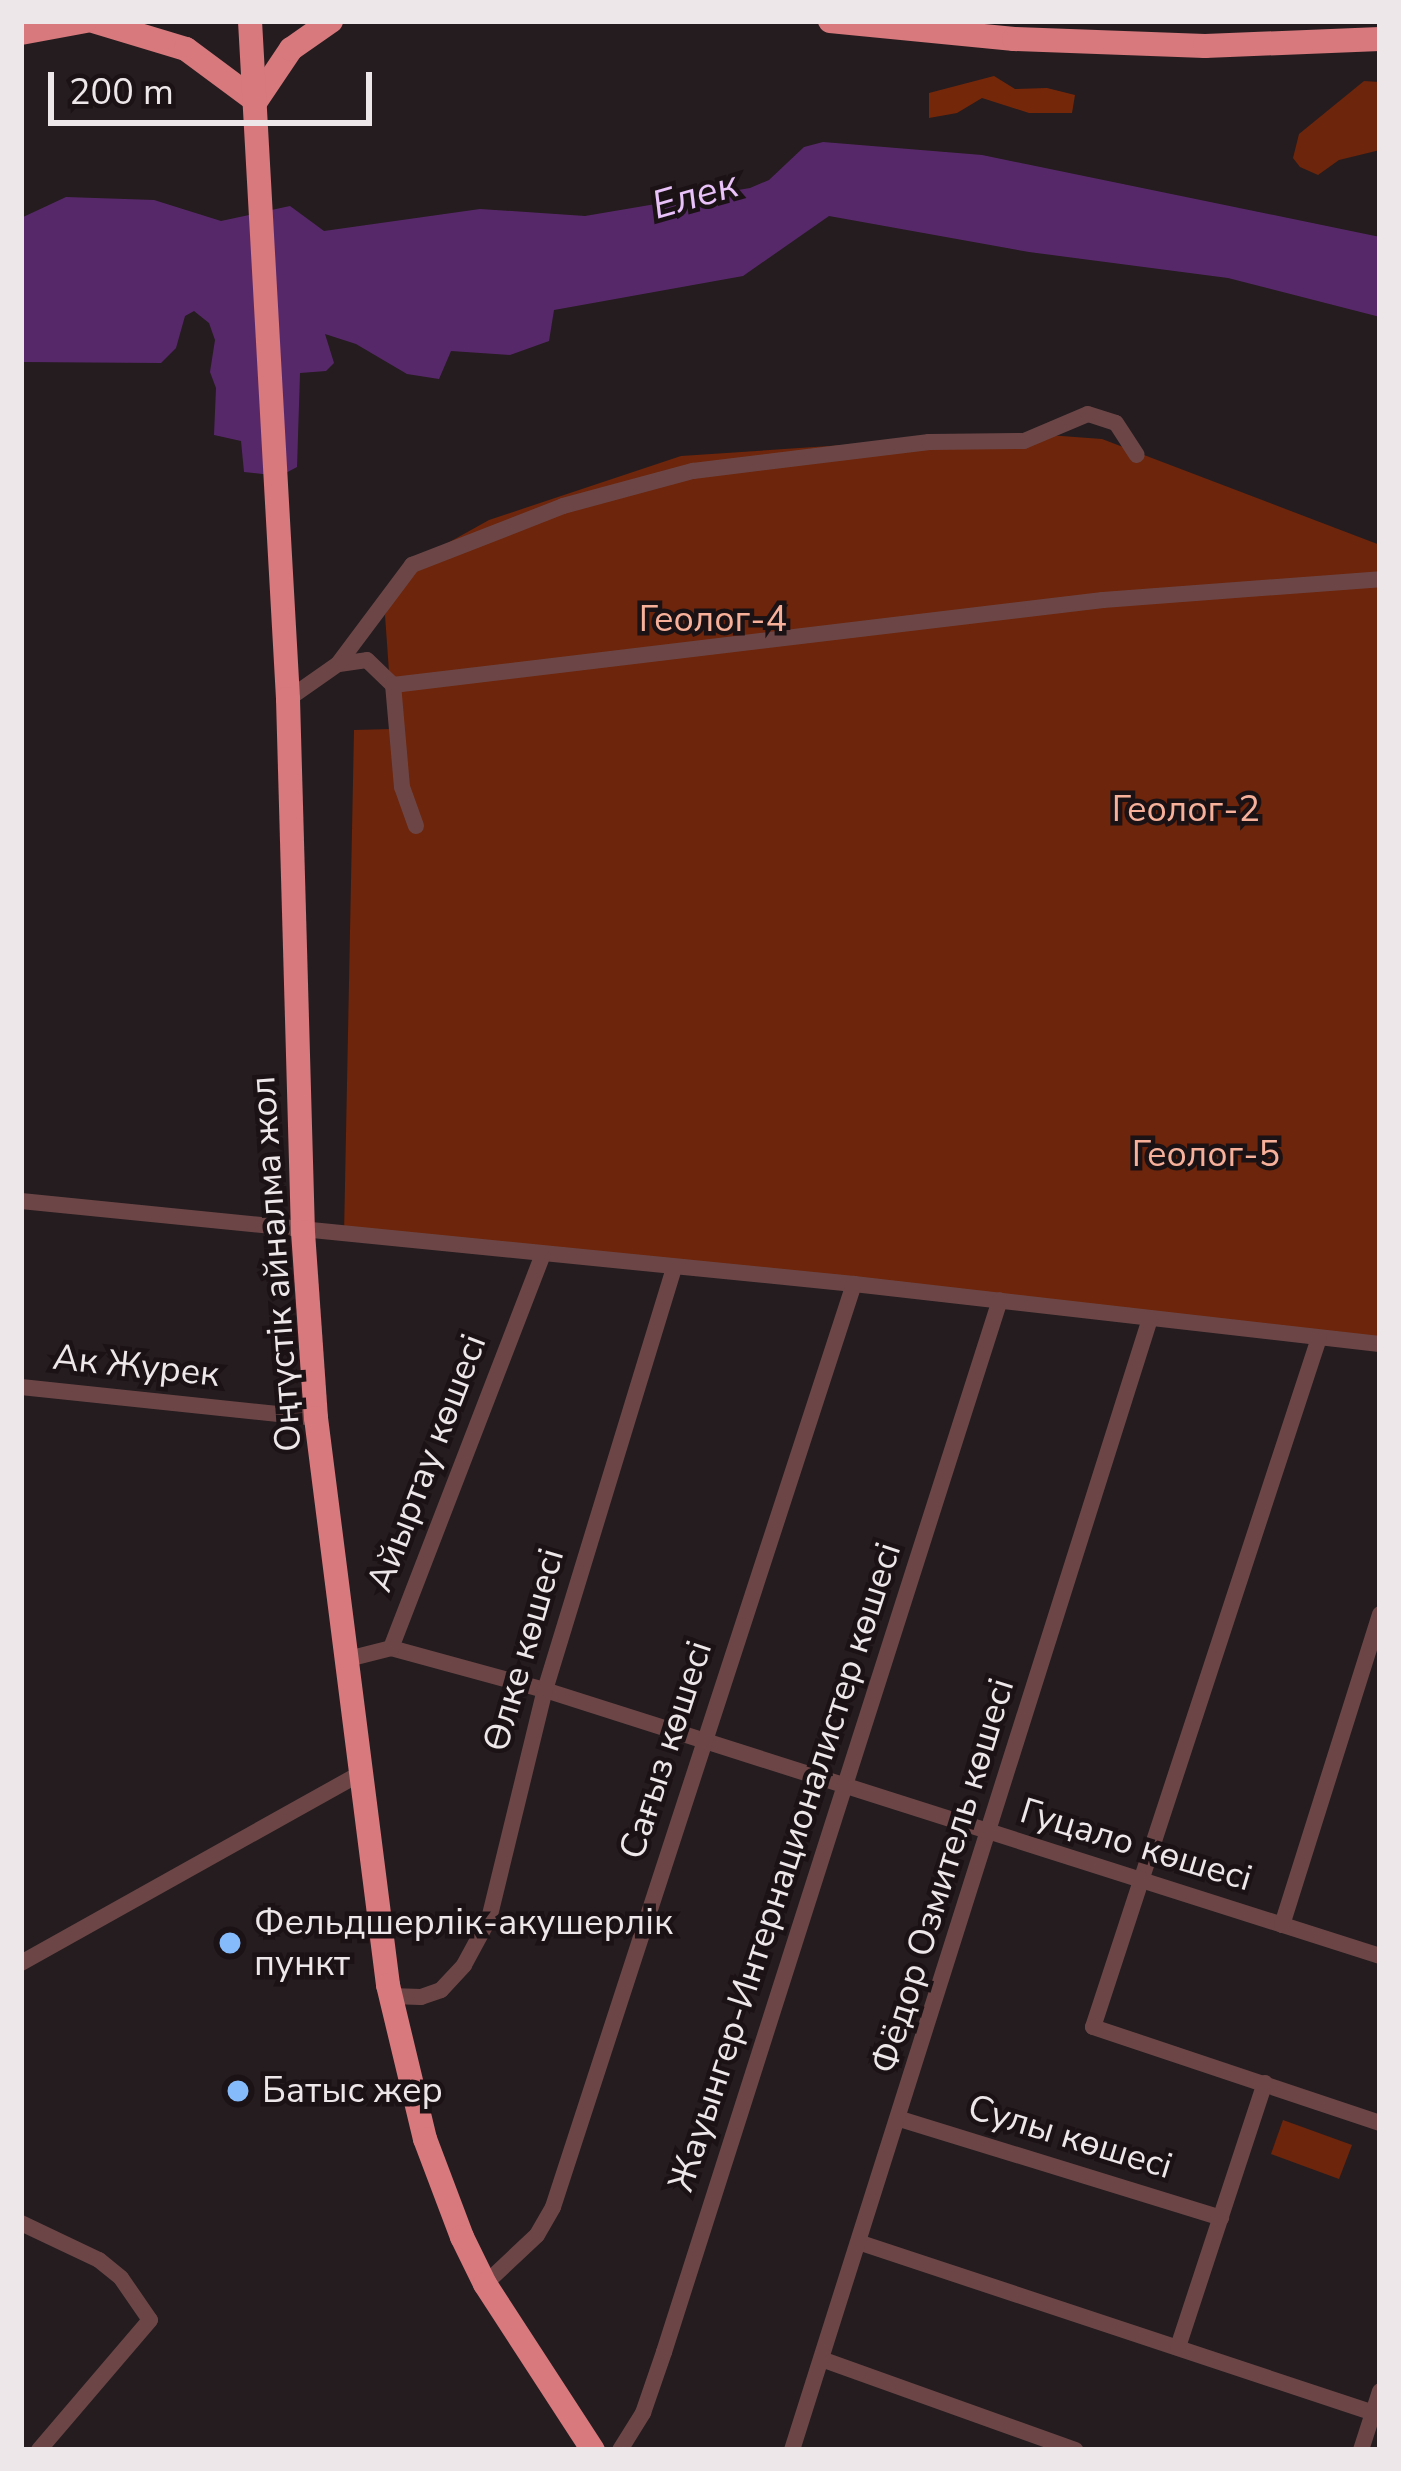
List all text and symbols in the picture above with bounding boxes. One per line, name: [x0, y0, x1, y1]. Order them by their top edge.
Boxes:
scale bar: [54, 48, 378, 122]
text: 200 m: [69, 68, 174, 117]
water label: Елек: [647, 162, 743, 230]
park label: Геолог-4: [639, 598, 787, 642]
park label: Геолог-2: [1112, 788, 1260, 832]
street label: Оңтүстік айналма жол: [241, 1075, 311, 1453]
park label: Геолог-5: [1132, 1133, 1280, 1177]
street label: Айыртау көшесі: [358, 1328, 496, 1598]
street label: Ак Журек: [51, 1336, 221, 1396]
street label: Жауынгер-Интернационалистер көшесі: [659, 1537, 911, 2197]
street label: Өлке көшесі: [474, 1544, 574, 1756]
street label: Сағыз көшесі: [610, 1636, 722, 1864]
street label: Фёдор Озмитель көшесі: [862, 1673, 1024, 2079]
street label: Гуцало көшесі: [1015, 1789, 1257, 1901]
place label: Фельдшерлік-акушерлік пункт: [254, 1900, 673, 1985]
marker: Фельдшерлік-акушерлік пункт: [217, 1930, 243, 1956]
place label: Батыс жер: [262, 2069, 443, 2113]
marker: Батыс жер: [225, 2078, 251, 2104]
street label: Сулы көшесі: [963, 2086, 1177, 2188]

